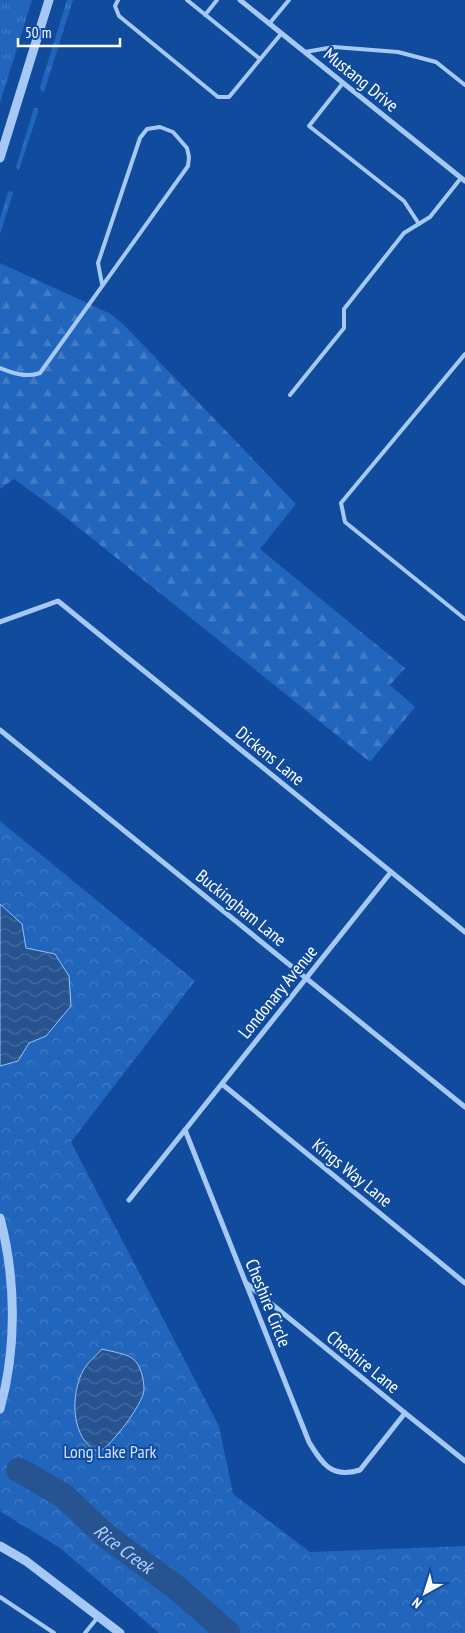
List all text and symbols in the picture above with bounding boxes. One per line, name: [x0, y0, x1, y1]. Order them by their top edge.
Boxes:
scale bar: [18, 15, 120, 47]
text: 50 m: [25, 23, 51, 42]
street label: Mustang Drive: [319, 42, 403, 117]
street label: Dickens Lane: [231, 721, 309, 790]
street label: Buckingham Lane: [191, 864, 291, 951]
street label: Londonary Avenue: [233, 941, 322, 1043]
street label: Kings Way Lane: [308, 1133, 397, 1212]
street label: Cheshire Circle: [240, 1255, 297, 1350]
street label: Cheshire Lane: [322, 1325, 405, 1398]
park label: Long Lake Park: [63, 1440, 157, 1463]
water label: Rice Creek: [89, 1519, 161, 1580]
north arrow: [400, 1568, 450, 1618]
text: N: [408, 1594, 425, 1612]

